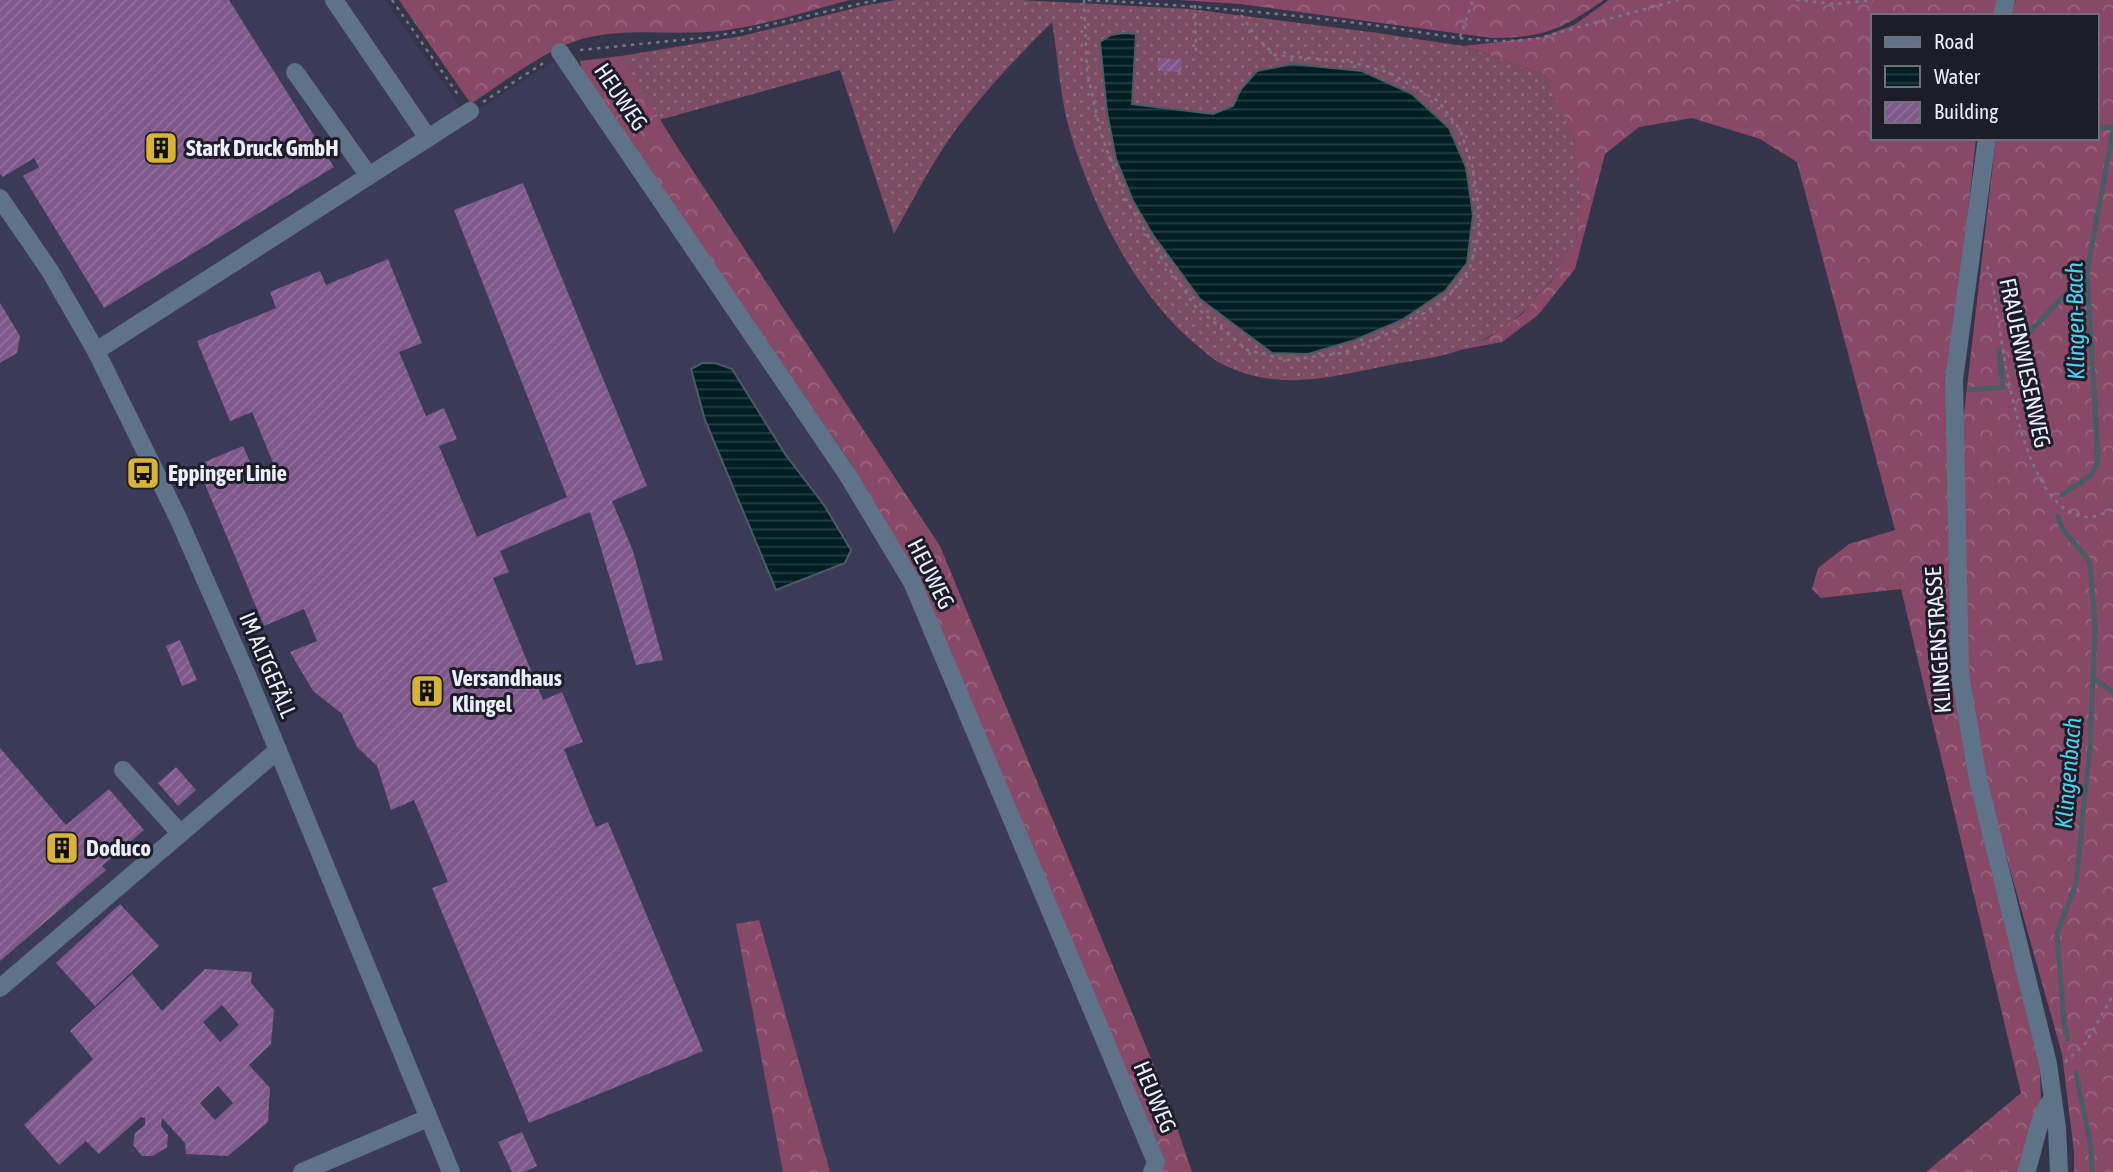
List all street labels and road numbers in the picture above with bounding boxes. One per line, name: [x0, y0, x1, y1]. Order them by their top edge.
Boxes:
street label: HEUWEG: [589, 58, 653, 136]
street label: FRAUENWIESENWEG: [1994, 276, 2056, 450]
street label: HEUWEG: [902, 535, 960, 613]
street label: KLINGENSTRASSE: [1920, 566, 1956, 714]
street label: IM ALTGEFÄLL: [234, 608, 302, 722]
street label: HEUWEG: [1128, 1057, 1182, 1137]

